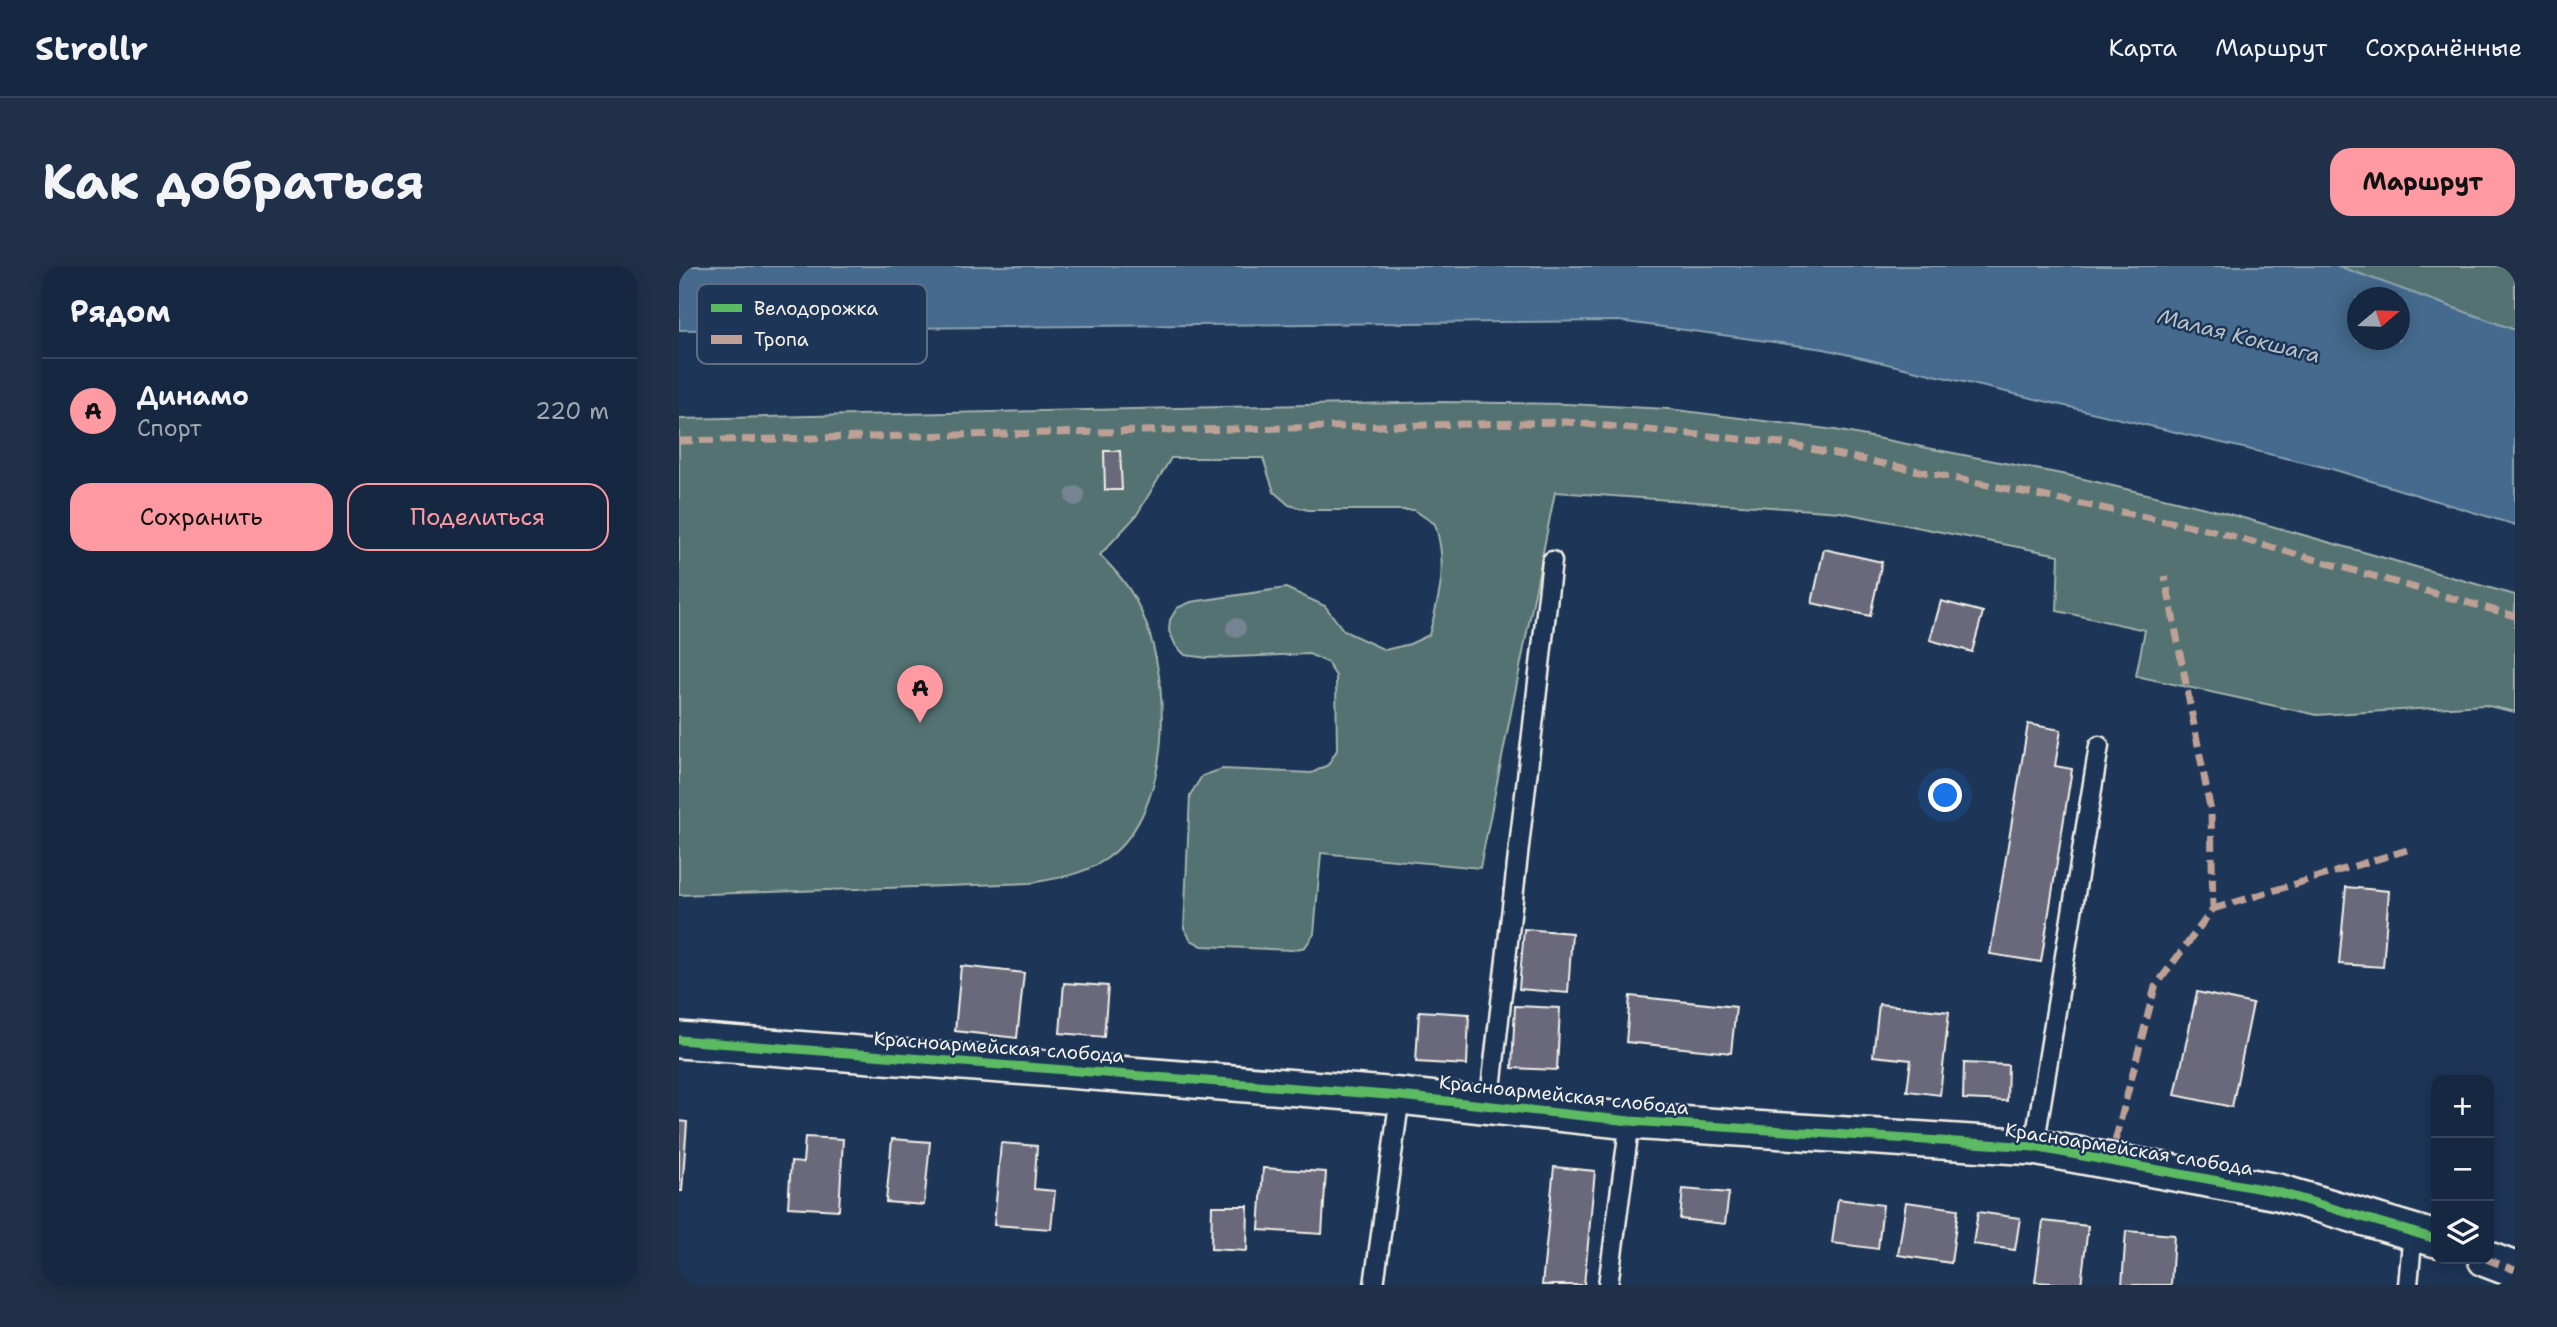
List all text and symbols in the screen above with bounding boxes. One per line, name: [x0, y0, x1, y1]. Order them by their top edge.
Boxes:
text: Strollr: [35, 26, 148, 71]
text: Карта: [2109, 32, 2177, 64]
text: Маршрут: [2215, 32, 2327, 64]
text: Сохранённые: [2365, 32, 2522, 64]
button: Маршрут: [2330, 148, 2515, 216]
text: Как добраться: [42, 149, 424, 215]
legend: [697, 284, 927, 364]
north arrow: [2347, 287, 2410, 350]
text: Рядом: [70, 291, 170, 332]
text: Велодорожка: [754, 296, 878, 321]
water label: Малая Кокшага: [2155, 302, 2323, 370]
text: Тропа: [754, 327, 809, 352]
text: Динамо: [137, 378, 249, 413]
text: A: [84, 396, 102, 426]
text: 220 m: [535, 396, 609, 426]
text: Спорт: [137, 413, 202, 443]
button: Сохранить: [70, 483, 333, 551]
button: Поделиться: [347, 483, 609, 551]
pin: A: [897, 665, 943, 723]
your location: [1928, 778, 1962, 812]
street label: Красноармейская слобода: [873, 1026, 1125, 1068]
street label: Красноармейская слобода: [1438, 1069, 1690, 1121]
map controls: [2431, 1075, 2494, 1264]
button: +: [2431, 1075, 2494, 1138]
street label: Красноармейская слобода: [2003, 1117, 2255, 1181]
button: −: [2431, 1138, 2494, 1201]
button: layers: [2431, 1201, 2494, 1264]

